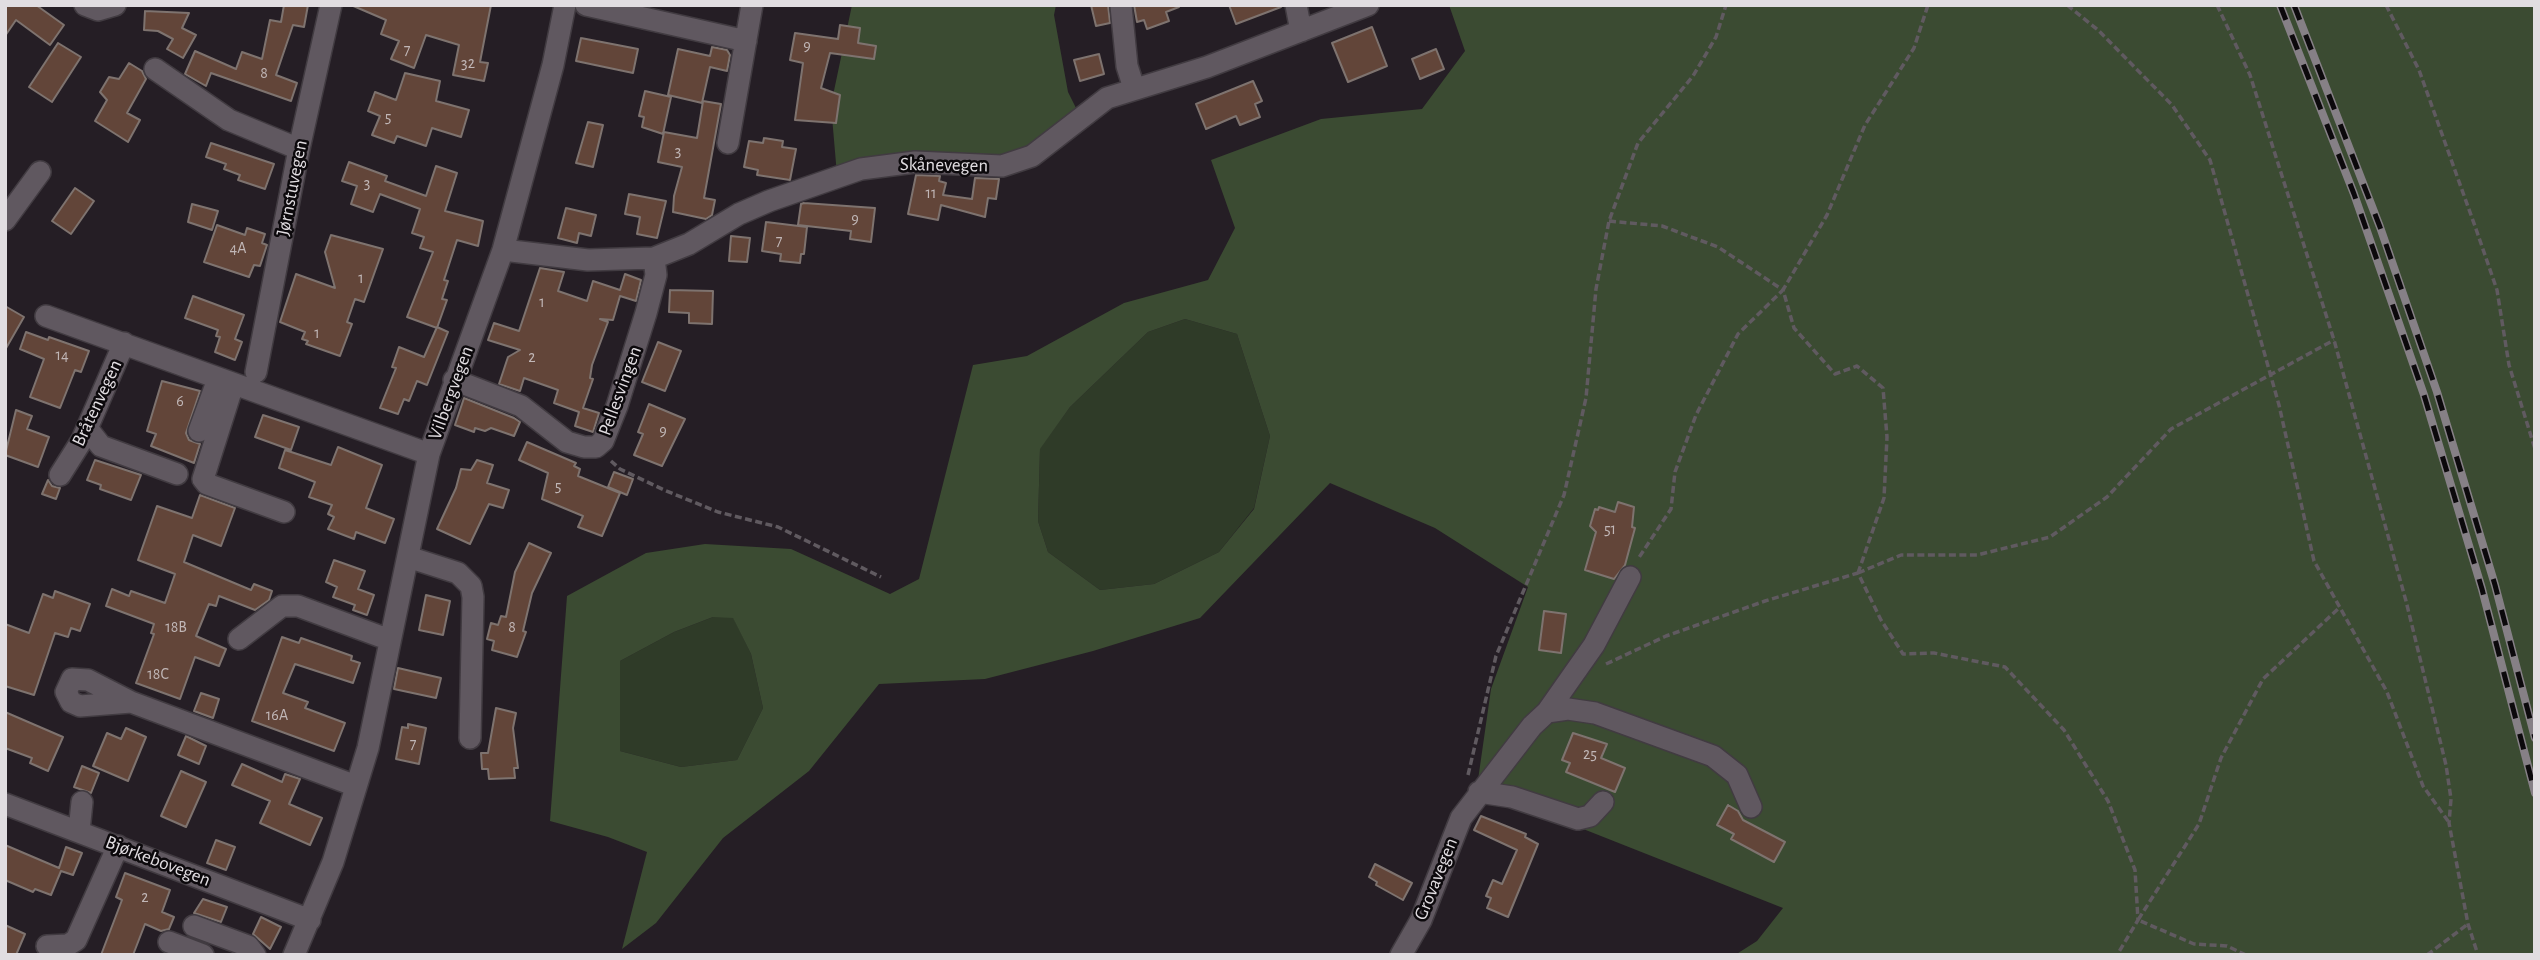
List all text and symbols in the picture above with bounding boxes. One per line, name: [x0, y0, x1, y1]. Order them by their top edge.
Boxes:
house number: 9: [803, 36, 811, 56]
house number: 7: [404, 40, 410, 60]
house number: 32: [461, 53, 475, 73]
house number: 8: [260, 63, 268, 83]
house number: 5: [385, 107, 391, 127]
street label: Jørnstuvegen: [272, 138, 312, 238]
house number: 3: [675, 141, 681, 161]
street label: Skånevegen: [900, 153, 988, 177]
house number: 3: [364, 173, 370, 193]
house number: 11: [925, 183, 937, 203]
house number: 9: [851, 209, 859, 229]
house number: 7: [776, 231, 782, 251]
house number: 4A: [230, 238, 246, 258]
house number: 1: [358, 268, 364, 288]
house number: 1: [539, 292, 545, 312]
house number: 1: [314, 323, 320, 343]
street label: Vilbergvegen: [424, 343, 478, 443]
street label: Pellesvingen: [593, 343, 647, 439]
house number: 14: [55, 345, 69, 365]
house number: 2: [528, 347, 536, 367]
street label: Bråtenvegen: [67, 356, 127, 450]
house number: 6: [176, 391, 184, 411]
house number: 9: [659, 421, 667, 441]
house number: 5: [555, 476, 561, 496]
house number: 51: [1604, 519, 1616, 539]
house number: 18B: [165, 617, 187, 637]
house number: 8: [508, 617, 516, 637]
house number: 18C: [147, 664, 169, 684]
house number: 16A: [266, 705, 288, 725]
house number: 7: [410, 734, 416, 754]
house number: 25: [1583, 744, 1597, 764]
street label: Bjørkebovegen: [102, 831, 214, 891]
street label: Grovavegen: [1409, 835, 1463, 923]
house number: 2: [141, 887, 149, 907]

